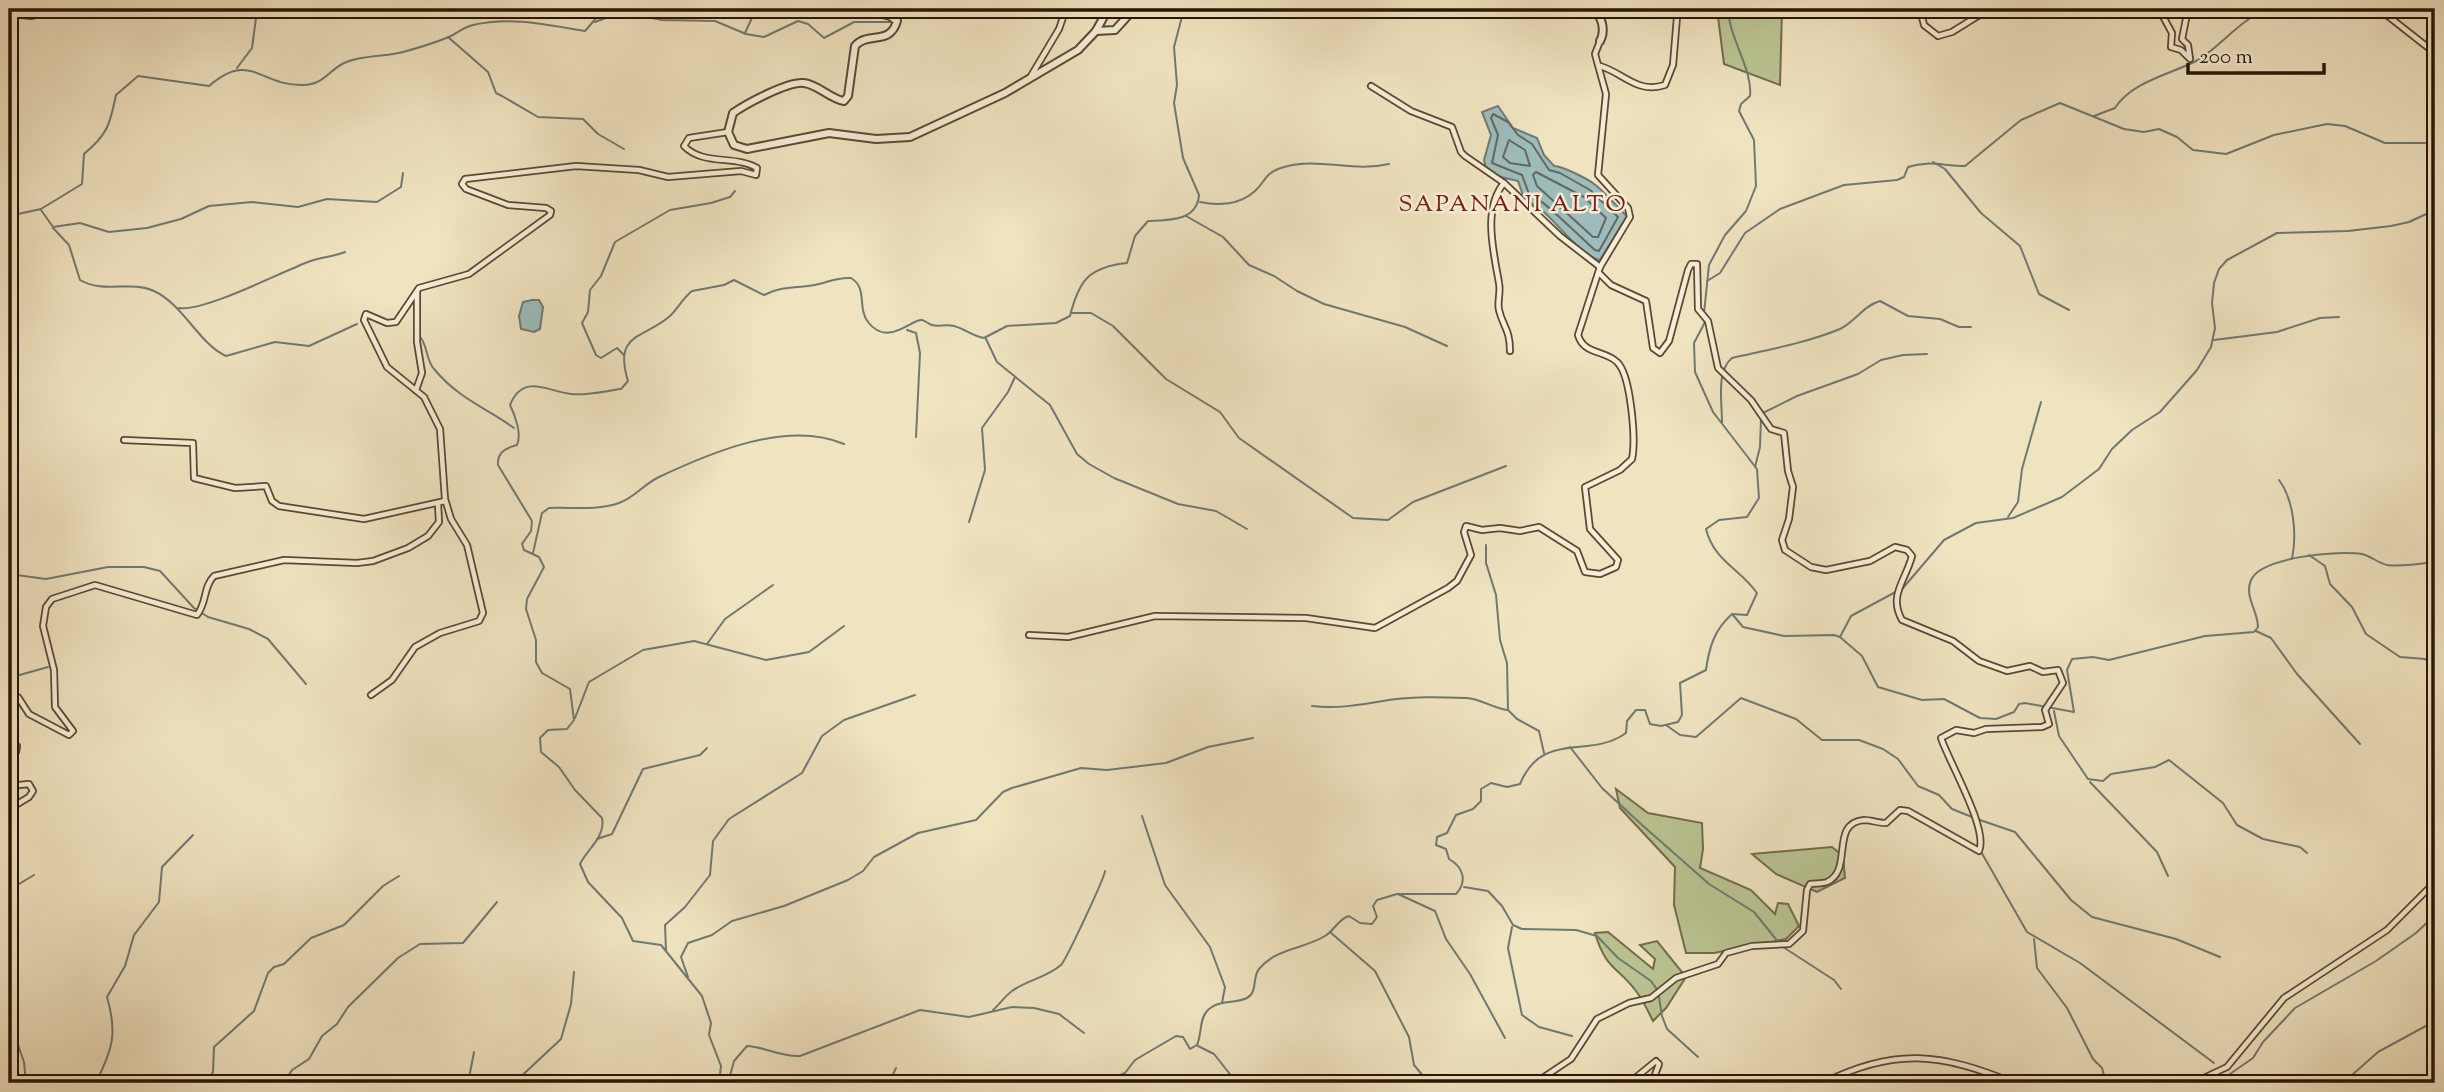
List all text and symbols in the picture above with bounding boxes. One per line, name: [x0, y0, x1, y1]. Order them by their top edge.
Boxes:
scale bar: [2188, 32, 2325, 76]
text: 200 m: [2199, 43, 2253, 73]
district label: SAPANANI ALTO: [1398, 188, 1628, 222]

